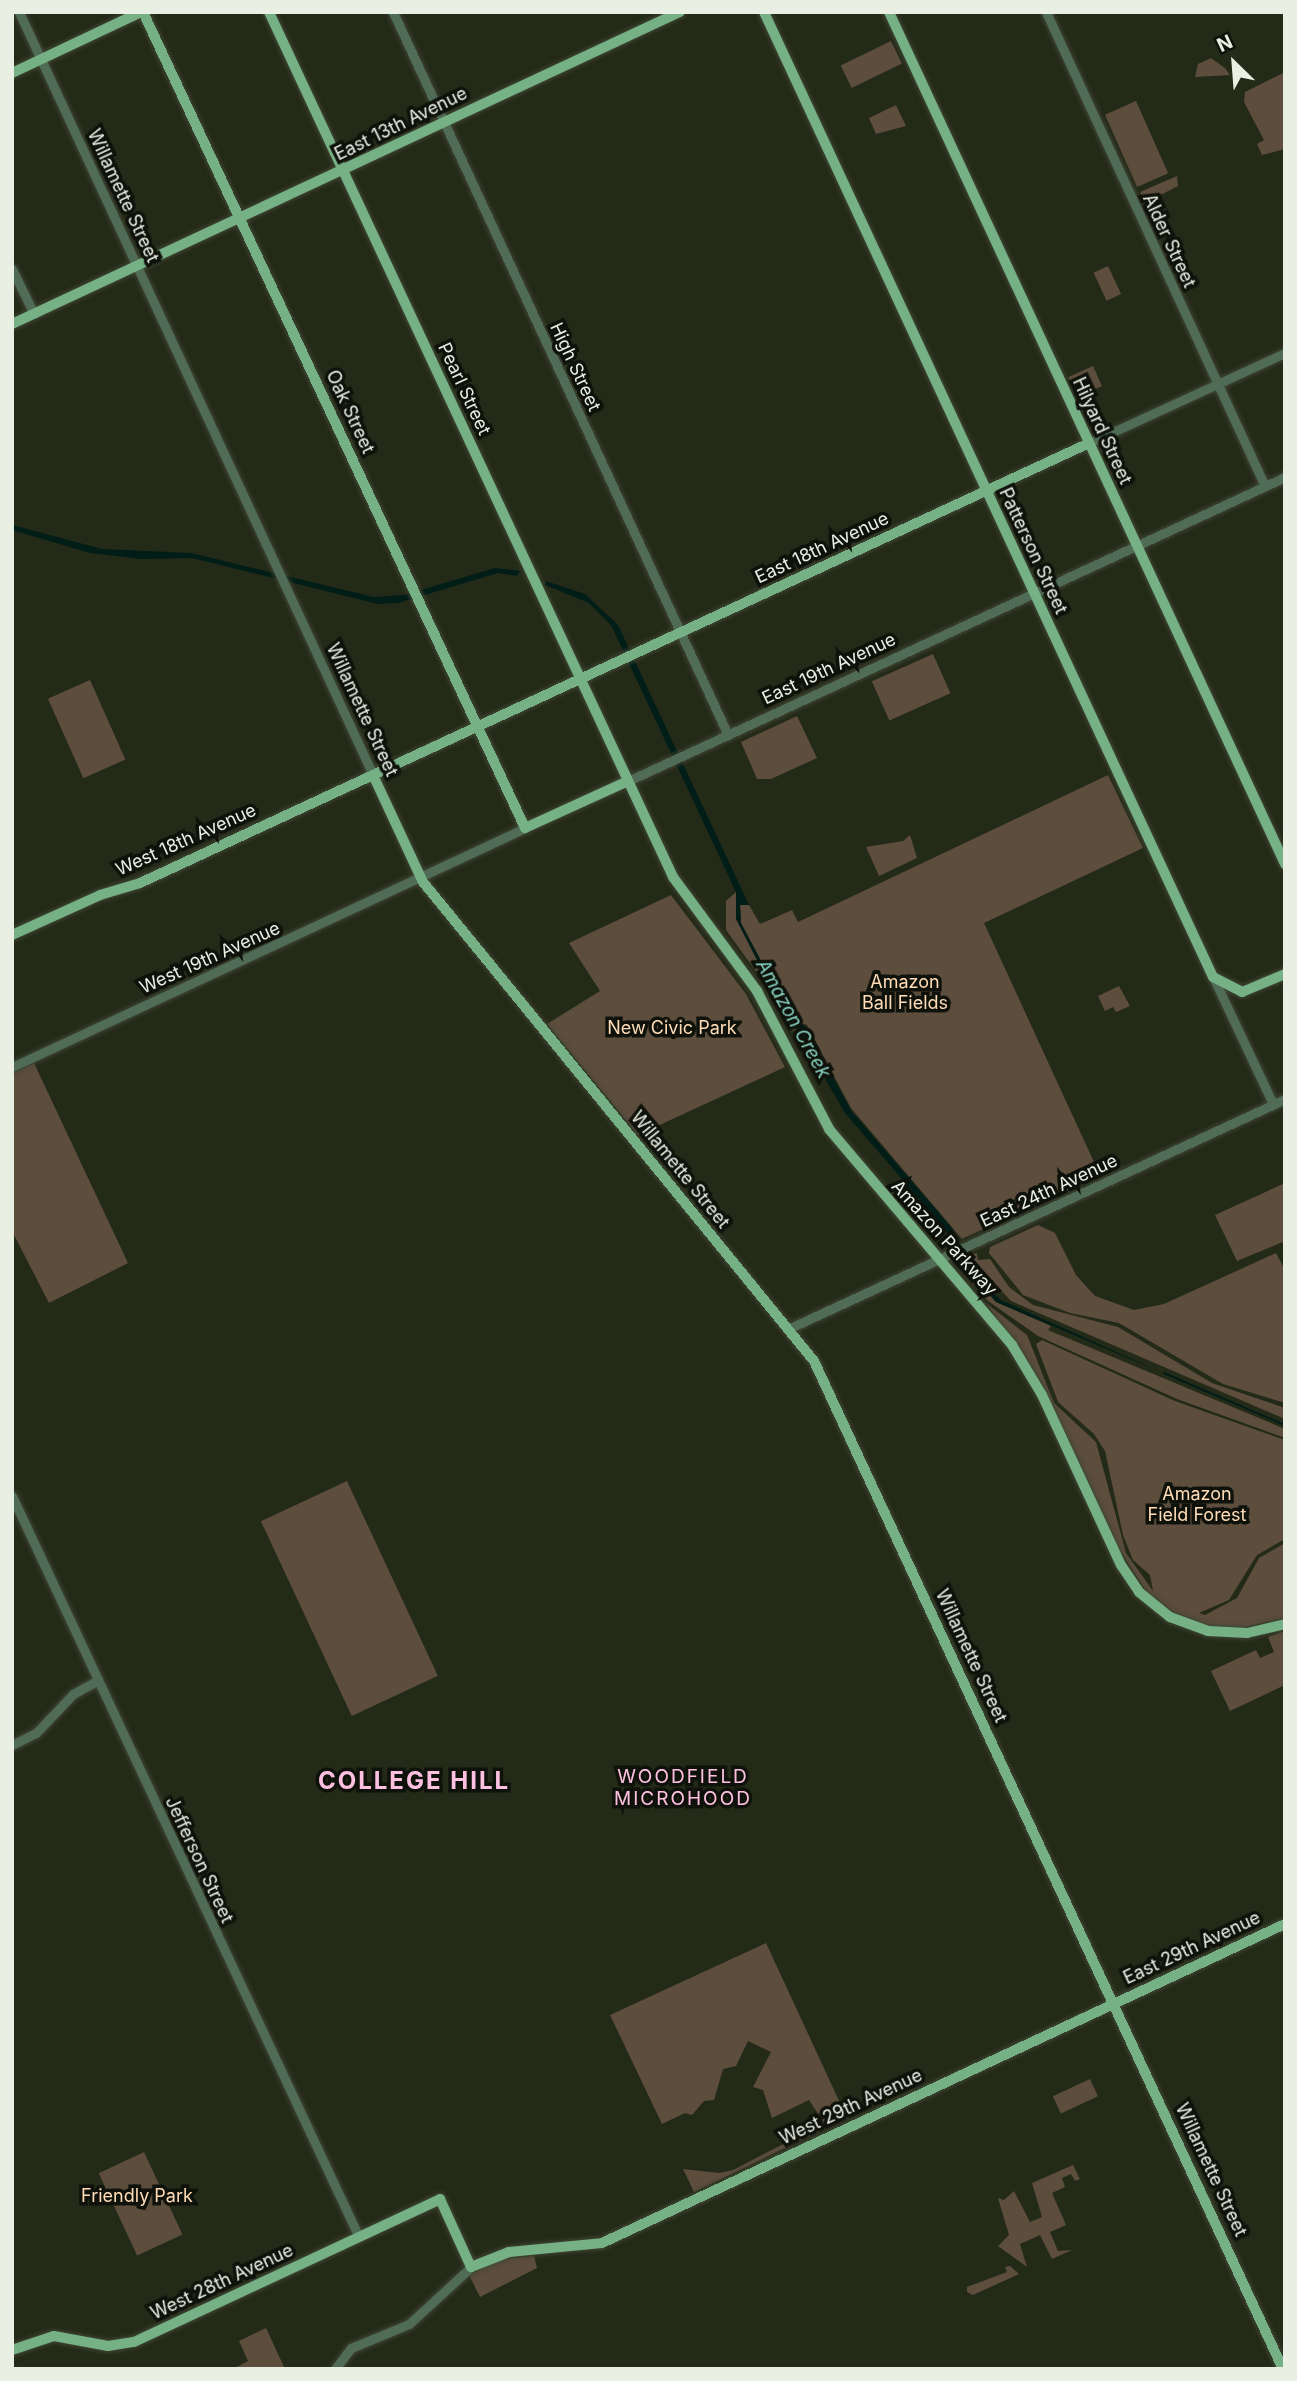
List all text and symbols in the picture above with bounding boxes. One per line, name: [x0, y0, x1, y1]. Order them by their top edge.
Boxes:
north arrow: [1199, 28, 1269, 98]
text: N: [1213, 30, 1236, 57]
street label: East 13th Avenue: [331, 83, 471, 165]
street label: Willamette Street: [83, 126, 163, 266]
street label: Alder Street: [1138, 191, 1200, 291]
street label: High Street: [545, 319, 605, 415]
street label: Pearl Street: [433, 339, 495, 439]
street label: Oak Street: [321, 367, 379, 457]
street label: Hilyard Street: [1068, 374, 1136, 488]
street label: Patterson Street: [994, 484, 1072, 618]
street label: East 18th Avenue: [752, 508, 892, 588]
street label: East 19th Avenue: [759, 629, 899, 709]
street label: Willamette Street: [322, 640, 402, 780]
street label: West 18th Avenue: [113, 799, 259, 881]
street label: West 19th Avenue: [136, 917, 284, 999]
water label: Amazon Creek: [751, 955, 835, 1083]
park label: Amazon Ball Fields: [862, 972, 948, 1014]
park label: New Civic Park: [607, 1017, 737, 1039]
street label: Willamette Street: [626, 1107, 734, 1233]
street label: East 24th Avenue: [977, 1150, 1121, 1232]
street label: Amazon Parkway: [887, 1176, 1001, 1300]
park label: Amazon Field Forest: [1148, 1484, 1246, 1526]
street label: Willamette Street: [931, 1586, 1011, 1726]
district label: WOODFIELD MICROHOOD: [615, 1766, 751, 1810]
district label: COLLEGE HILL: [319, 1767, 509, 1795]
street label: Jefferson Street: [160, 1793, 238, 1927]
street label: East 29th Avenue: [1120, 1907, 1264, 1989]
street label: West 29th Avenue: [776, 2064, 926, 2150]
street label: Willamette Street: [1171, 2100, 1251, 2240]
park label: Friendly Park: [81, 2185, 193, 2207]
street label: West 28th Avenue: [147, 2240, 297, 2324]

